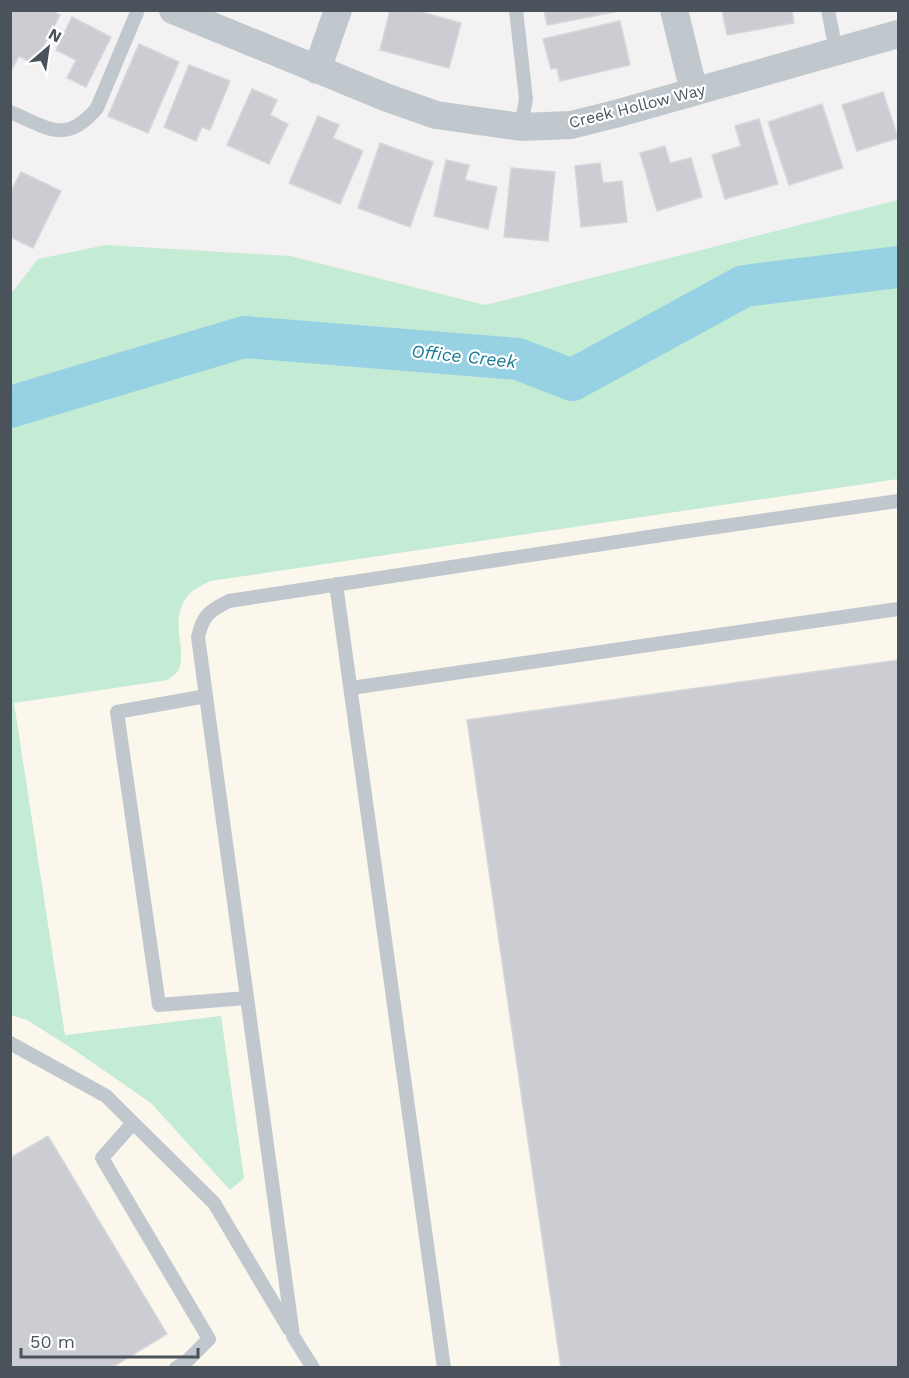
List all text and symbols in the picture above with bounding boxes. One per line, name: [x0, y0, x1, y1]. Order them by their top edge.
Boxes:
north arrow: [18, 18, 78, 78]
text: N: [45, 24, 65, 47]
street label: Creek Hollow Way: [567, 80, 708, 132]
water label: Office Creek: [410, 340, 519, 372]
scale bar: [21, 1321, 198, 1359]
text: 50 m: [30, 1331, 75, 1352]

